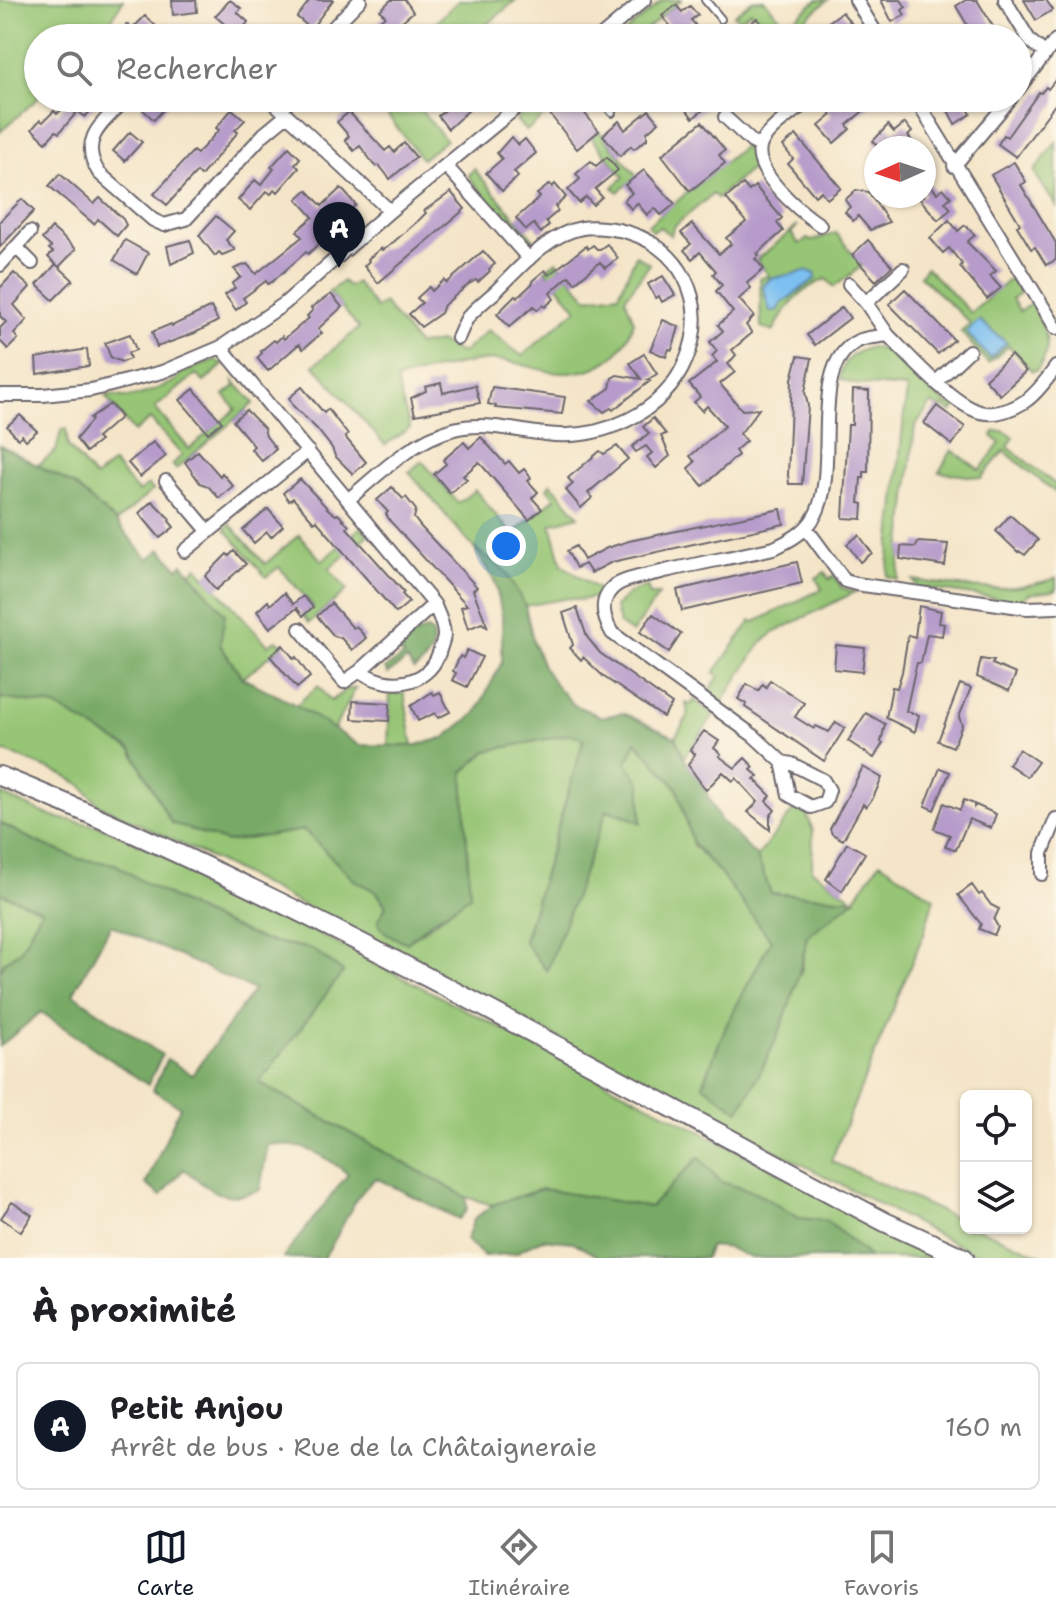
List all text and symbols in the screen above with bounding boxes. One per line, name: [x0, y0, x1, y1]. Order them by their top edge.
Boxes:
search box: [24, 24, 1032, 112]
icon: search: [52, 46, 96, 90]
text: Rechercher: [116, 48, 278, 89]
north arrow: [864, 136, 936, 208]
pin: A: [313, 202, 365, 268]
your location: [486, 526, 526, 566]
map controls: [960, 1090, 1032, 1234]
button: locate: [960, 1090, 1032, 1162]
button: layers: [960, 1162, 1032, 1234]
text: À proximité: [32, 1287, 236, 1333]
text: Petit Anjou: [110, 1388, 284, 1429]
text: A: [50, 1409, 70, 1444]
text: 160 m: [945, 1409, 1022, 1444]
text: Arrêt de bus · Rue de la Châtaigneraie: [110, 1429, 597, 1464]
tab: Carte: [137, 1525, 195, 1602]
tab: Itinéraire: [468, 1525, 570, 1602]
tab: Favoris: [844, 1525, 919, 1602]

